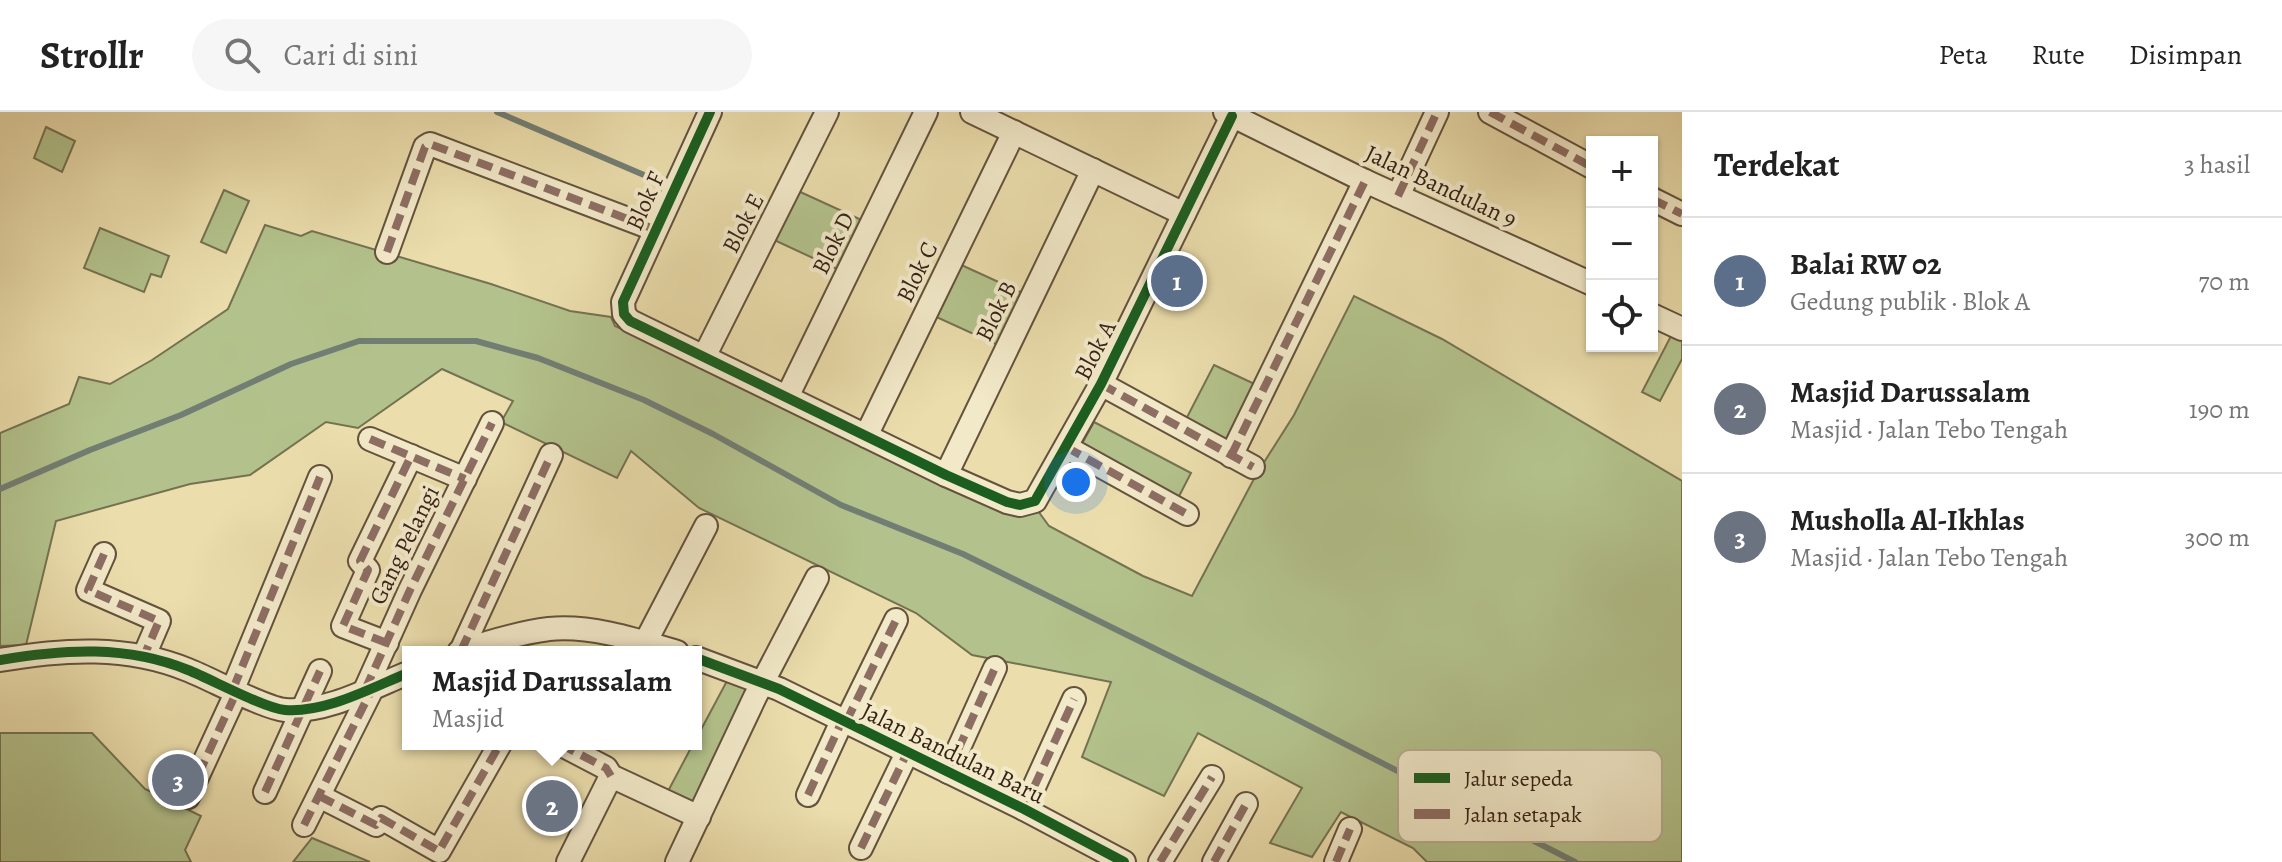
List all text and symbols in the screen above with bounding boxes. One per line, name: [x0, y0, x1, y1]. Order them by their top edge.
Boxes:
search box: [192, 19, 752, 91]
text: Strollr: [40, 29, 144, 81]
icon: search: [220, 33, 264, 77]
text: Cari di sini: [284, 35, 418, 75]
text: Peta: [1939, 36, 1988, 74]
text: Rute: [2032, 36, 2085, 74]
text: Disimpan: [2129, 36, 2242, 74]
map controls: [1586, 136, 1658, 352]
button: +: [1586, 136, 1658, 208]
street label: Jalan Bandulan 9: [1360, 137, 1522, 235]
text: Terdekat: [1714, 141, 1840, 188]
text: 3 hasil: [2184, 147, 2250, 182]
street label: Blok F: [618, 167, 672, 235]
street label: Blok E: [714, 188, 772, 258]
street label: Blok D: [804, 206, 862, 280]
button: −: [1586, 208, 1658, 280]
street label: Blok C: [889, 236, 945, 308]
text: Balai RW 02: [1790, 244, 1942, 284]
pin: 1: [1151, 251, 1203, 311]
text: 1: [1735, 264, 1745, 299]
text: 70 m: [2198, 264, 2250, 299]
street label: Blok B: [968, 276, 1024, 346]
button: locate: [1586, 280, 1658, 352]
text: Gedung publik · Blok A: [1790, 284, 2030, 319]
street label: Blok A: [1066, 314, 1124, 385]
text: Masjid Darussalam: [1790, 372, 2030, 412]
text: 2: [1734, 392, 1746, 427]
text: 190 m: [2189, 392, 2250, 427]
text: Masjid · Jalan Tebo Tengah: [1790, 412, 2068, 447]
your location: [1056, 462, 1096, 502]
street label: Gang Pelangi: [361, 480, 447, 610]
text: Musholla Al-Ikhlas: [1790, 500, 2025, 540]
text: 3: [1734, 520, 1746, 555]
text: 300 m: [2185, 520, 2250, 555]
text: Masjid · Jalan Tebo Tengah: [1790, 540, 2068, 575]
popup: [402, 646, 702, 750]
text: Masjid Darussalam: [432, 661, 672, 701]
street label: Jalan Bandulan Baru: [856, 695, 1050, 811]
text: Masjid: [432, 701, 504, 736]
pin: 3: [152, 750, 204, 810]
legend: [1398, 750, 1662, 842]
text: Jalur sepeda: [1464, 764, 1574, 794]
pin: 2: [526, 776, 578, 836]
text: Jalan setapak: [1464, 800, 1582, 830]

